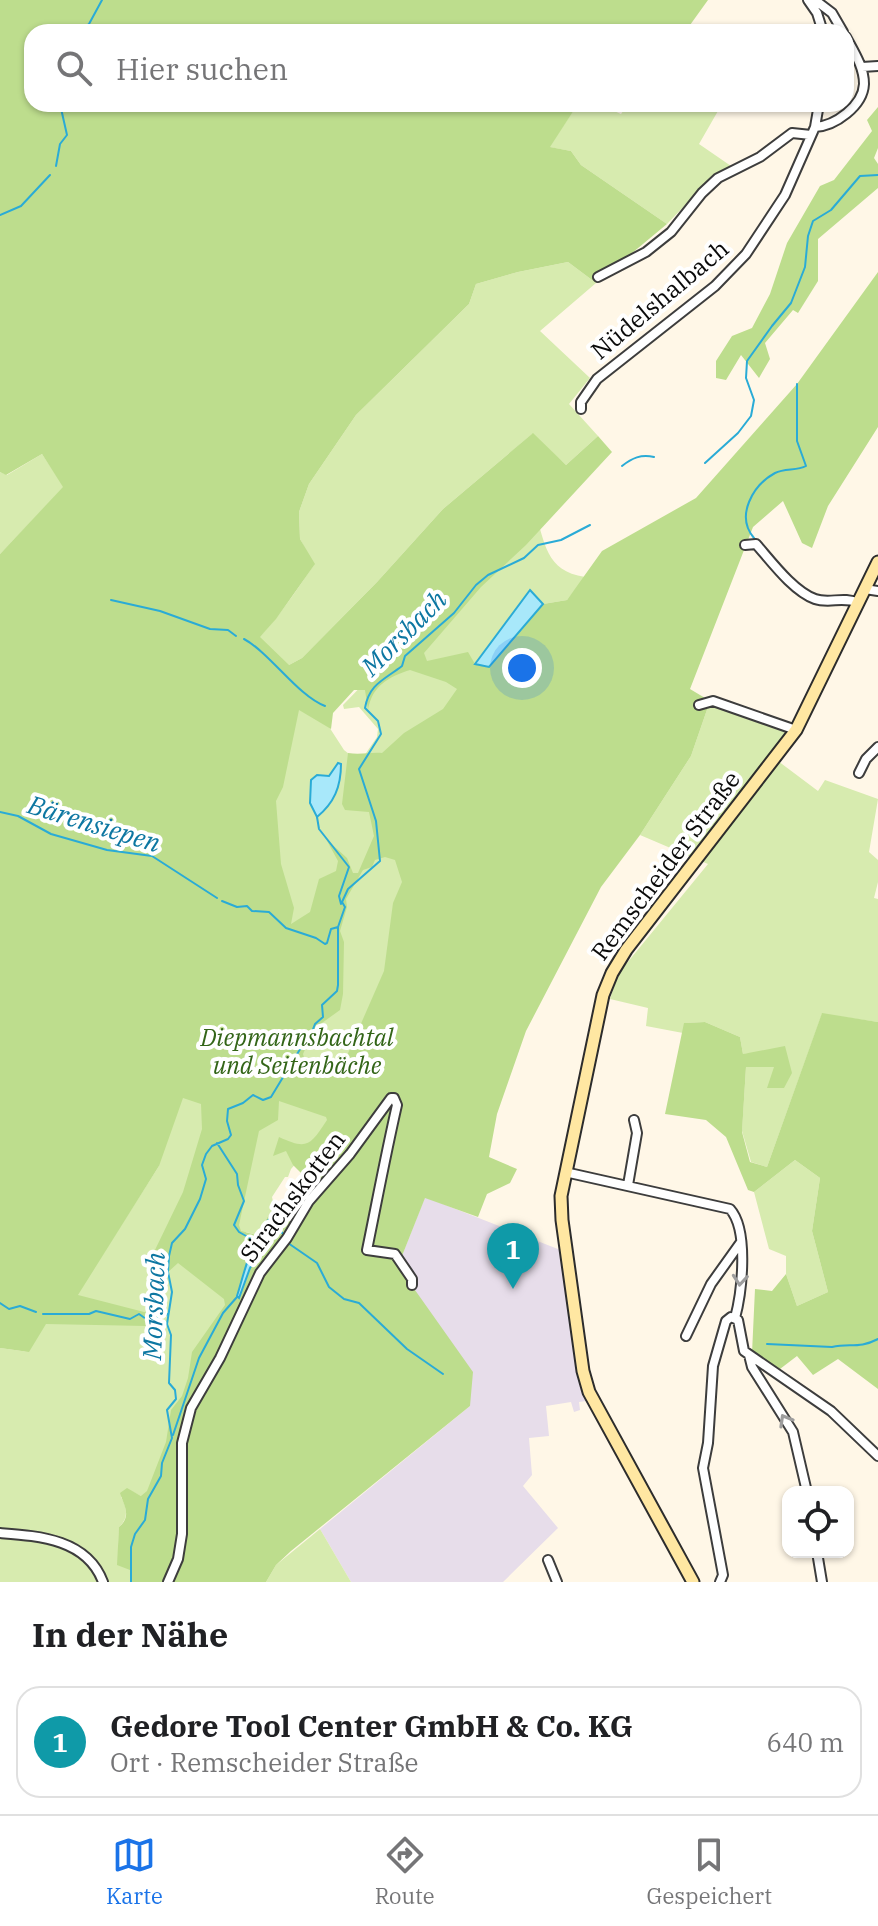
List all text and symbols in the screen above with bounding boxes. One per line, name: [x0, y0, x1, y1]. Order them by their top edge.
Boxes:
search box: [24, 24, 854, 112]
icon: search: [52, 46, 96, 90]
text: Hier suchen: [116, 49, 288, 88]
street label: Nüdelshalbach: [584, 232, 735, 366]
water label: Morsbach: [352, 582, 454, 683]
your location: [502, 648, 542, 688]
street label: Remscheider Straße: [583, 764, 747, 967]
water label: Bärensiepen: [23, 786, 165, 859]
park label: Diepmannsbachtal und Seitenbäche: [199, 1021, 395, 1081]
street label: Sirachskotten: [232, 1124, 352, 1269]
pin: 1: [487, 1223, 539, 1289]
water label: Morsbach: [134, 1251, 172, 1361]
one-way arrow: [732, 1274, 749, 1287]
one-way arrow: [779, 1414, 795, 1429]
map controls: [782, 1486, 854, 1558]
button: locate: [782, 1486, 854, 1558]
text: In der Nähe: [32, 1612, 228, 1656]
text: Gedore Tool Center GmbH & Co. KG: [110, 1706, 633, 1745]
text: 1: [52, 1725, 68, 1759]
text: 640 m: [766, 1725, 844, 1759]
text: Ort · Remscheider Straße: [110, 1745, 418, 1779]
tab: Karte: [106, 1833, 163, 1910]
tab: Route: [375, 1833, 435, 1910]
tab: Gespeichert: [647, 1833, 772, 1910]

